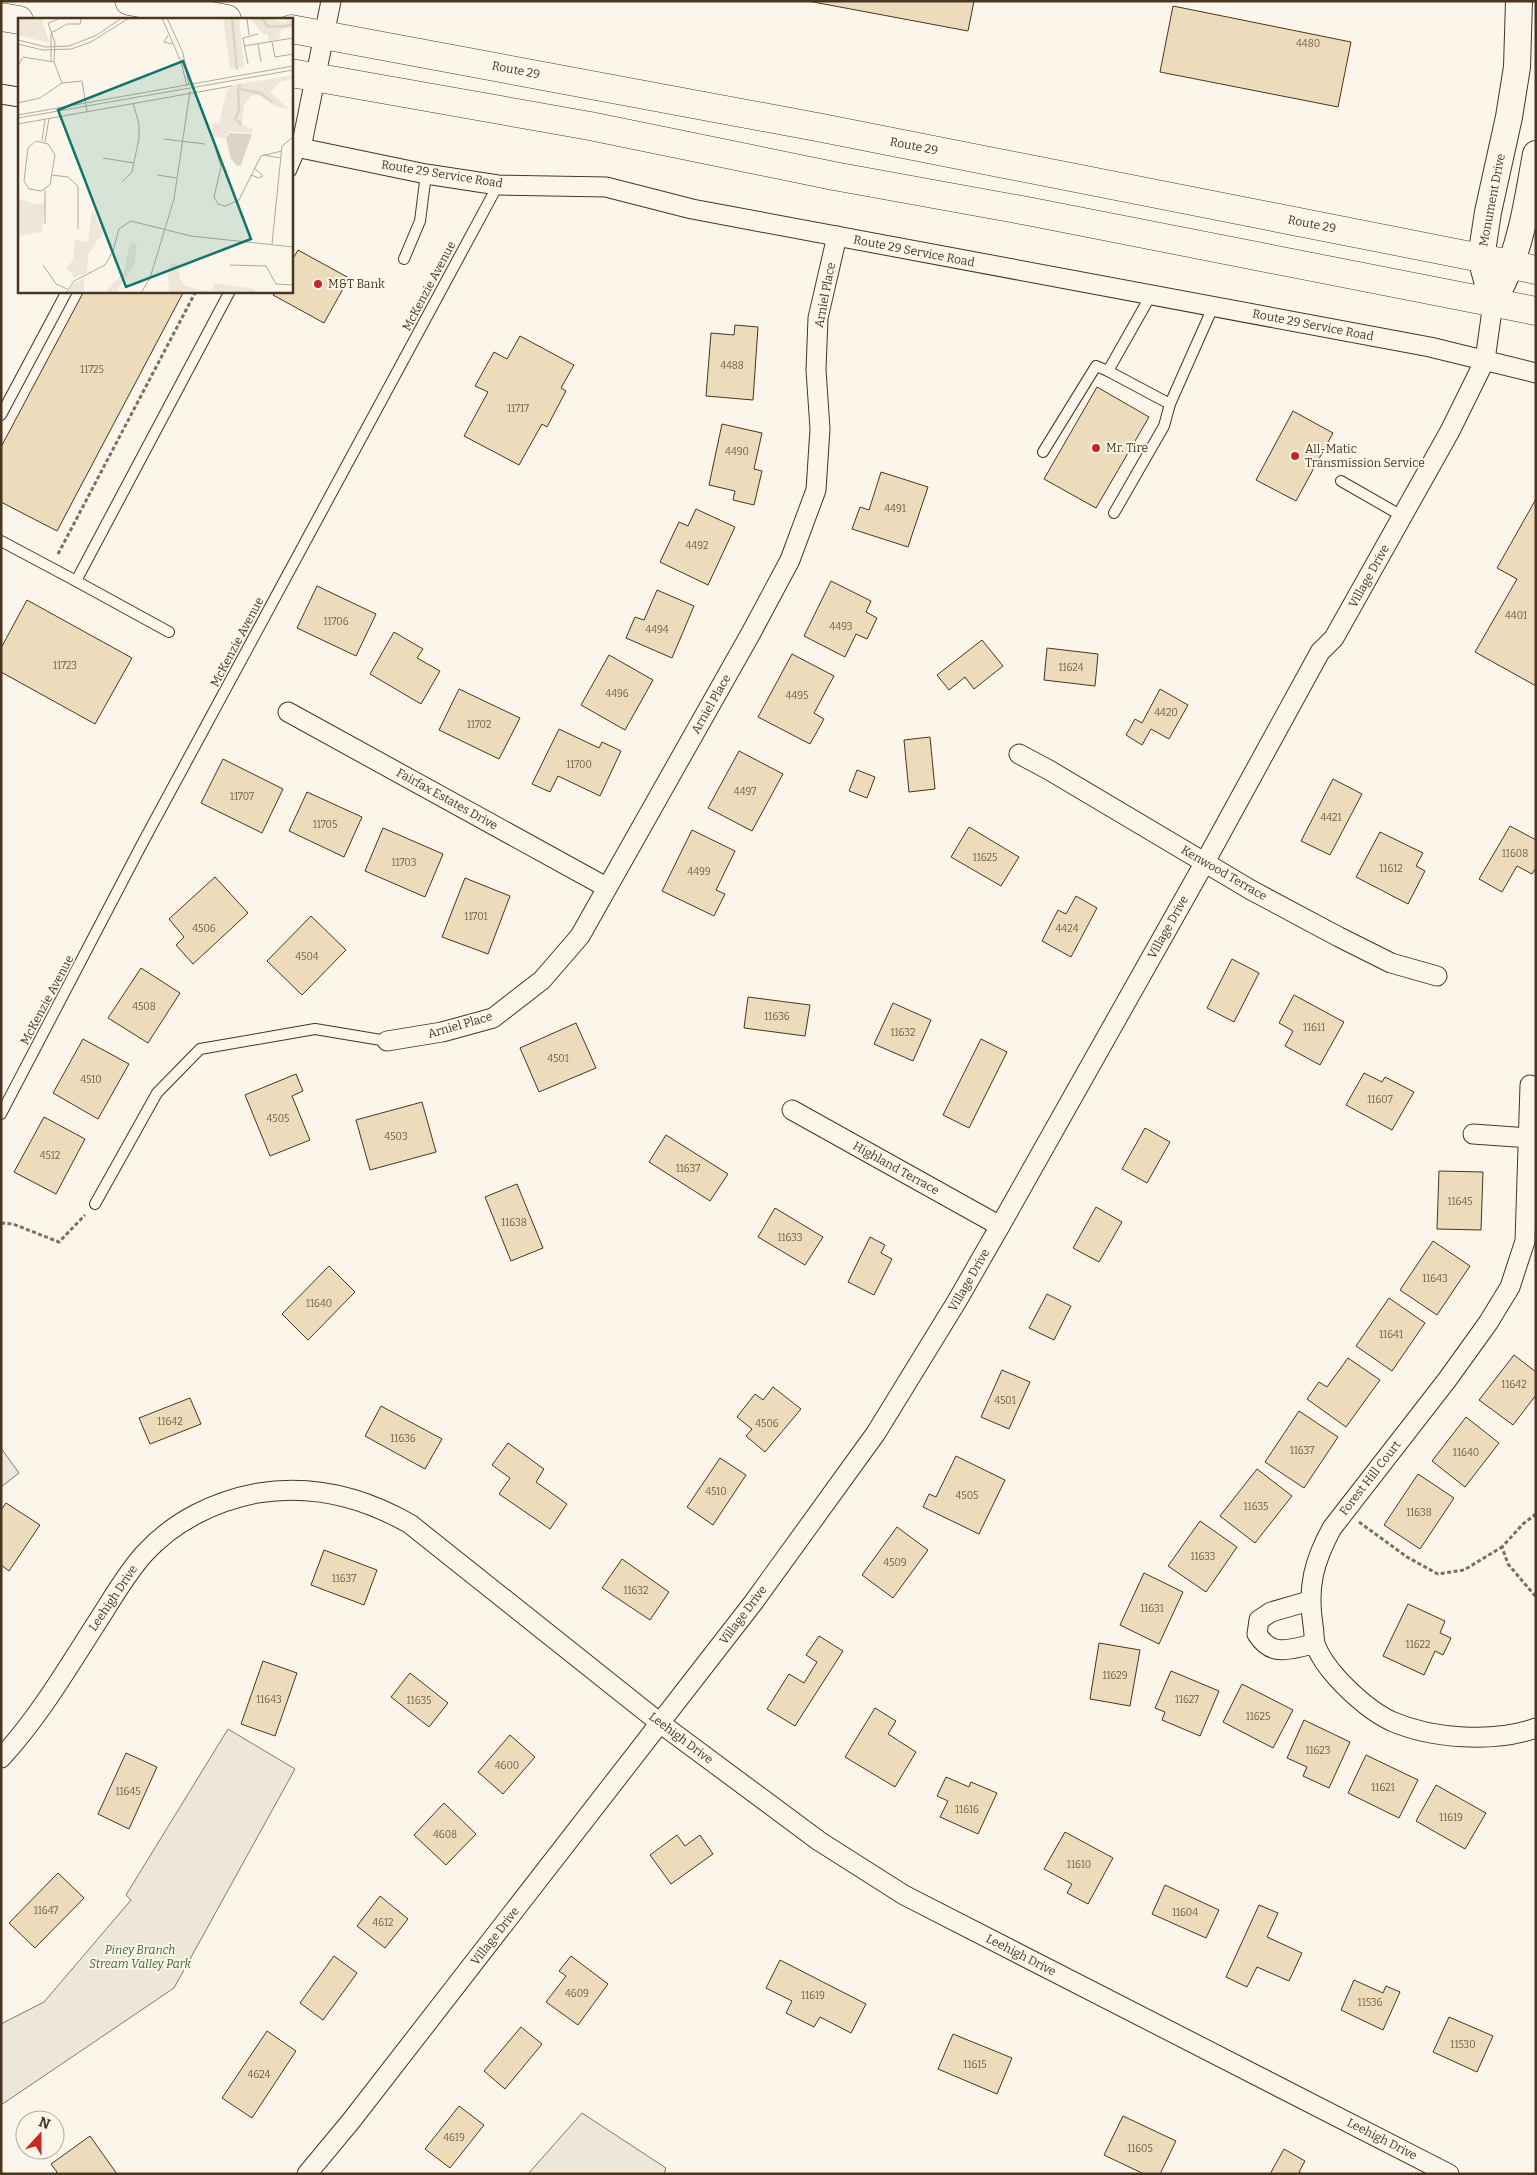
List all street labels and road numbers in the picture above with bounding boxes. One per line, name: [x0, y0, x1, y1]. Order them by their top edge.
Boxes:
street label: Route 29: [491, 58, 541, 82]
street label: Route 29: [889, 134, 939, 158]
street label: Monument Drive: [1476, 152, 1508, 248]
street label: Route 29 Service Road: [380, 157, 504, 191]
street label: Route 29: [1287, 212, 1337, 236]
street label: Route 29 Service Road: [852, 232, 976, 270]
street label: McKenzie Avenue: [400, 239, 458, 333]
street label: Arniel Place: [812, 261, 838, 329]
street label: Route 29 Service Road: [1251, 306, 1375, 344]
street label: Village Drive: [1346, 542, 1392, 610]
street label: McKenzie Avenue: [208, 595, 266, 689]
street label: Arniel Place: [688, 672, 734, 736]
street label: Fairfax Estates Drive: [394, 765, 500, 833]
street label: Kenwood Terrace: [1179, 843, 1269, 903]
street label: Village Drive: [1145, 893, 1191, 961]
street label: McKenzie Avenue: [18, 953, 76, 1047]
street label: Arniel Place: [426, 1009, 494, 1041]
street label: Highland Terrace: [851, 1139, 941, 1197]
street label: Village Drive: [945, 1246, 993, 1314]
street label: Forest Hill Court: [1336, 1437, 1404, 1518]
street label: Leehigh Drive: [86, 1562, 140, 1634]
street label: Village Drive: [716, 1583, 770, 1647]
street label: Leehigh Drive: [646, 1709, 716, 1767]
street label: Village Drive: [468, 1904, 522, 1968]
street label: Leehigh Drive: [984, 1931, 1058, 1979]
street label: Leehigh Drive: [1345, 2115, 1419, 2163]

